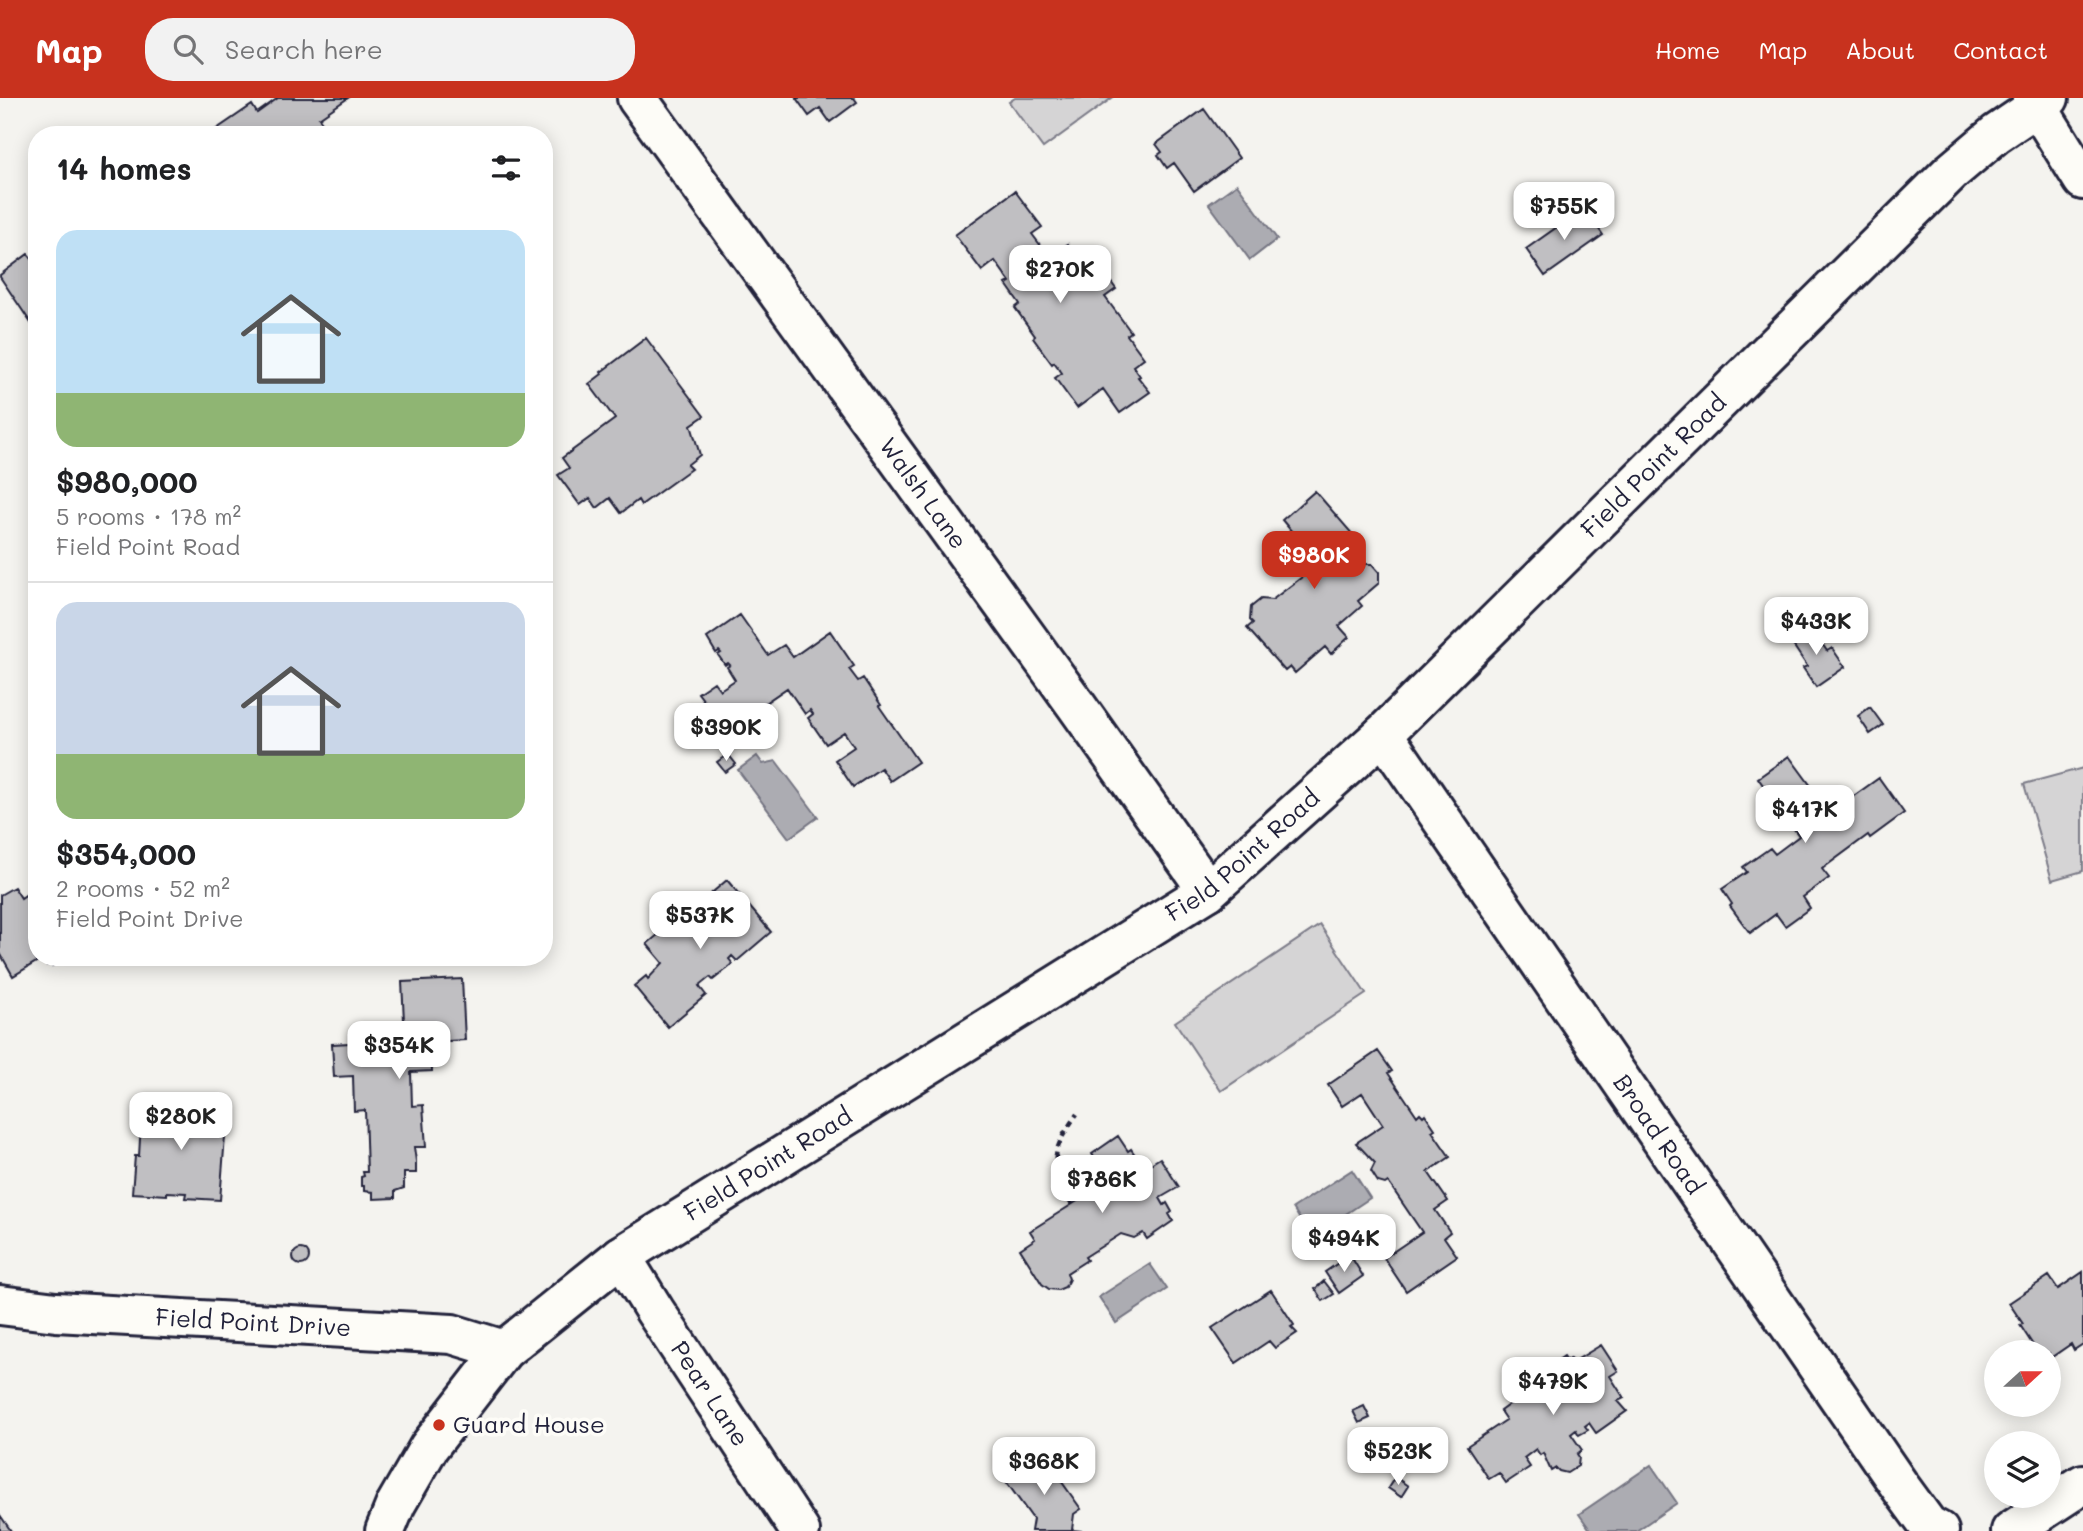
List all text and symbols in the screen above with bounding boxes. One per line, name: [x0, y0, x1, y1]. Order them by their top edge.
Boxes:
search box: [145, 18, 635, 81]
text: Map: [35, 28, 103, 71]
icon: search: [169, 30, 207, 68]
text: Search here: [225, 32, 383, 66]
text: Home: [1655, 34, 1720, 65]
text: Map: [1758, 34, 1807, 65]
text: About: [1845, 34, 1915, 65]
text: Contact: [1953, 34, 2048, 65]
text: 14 homes: [56, 148, 192, 188]
icon: filters: [487, 149, 525, 187]
pin: $755K: [1515, 183, 1613, 242]
text: $755K: [1529, 190, 1599, 220]
pin: $270K: [1011, 246, 1109, 305]
text: $270K: [1025, 253, 1095, 283]
icon: home: [228, 276, 354, 402]
street label: Field Point Road: [1574, 386, 1732, 544]
street label: Walsh Lane: [873, 431, 975, 555]
text: $980,000: [56, 461, 198, 501]
text: 5 rooms · 178 m²: [56, 501, 241, 531]
text: Field Point Road: [56, 531, 240, 561]
pin: $980K: [1265, 532, 1363, 591]
text: $980K: [1278, 539, 1350, 569]
pin: $433K: [1767, 598, 1865, 657]
text: $433K: [1780, 605, 1852, 635]
icon: home: [228, 648, 354, 774]
pin: $390K: [677, 704, 775, 763]
text: $390K: [690, 711, 762, 741]
street label: Field Point Road: [1159, 781, 1325, 928]
pin: $417K: [1756, 786, 1854, 845]
text: $417K: [1772, 793, 1838, 823]
text: $354,000: [56, 833, 196, 873]
text: 2 rooms · 52 m²: [56, 873, 230, 903]
pin: $537K: [651, 892, 749, 951]
text: $537K: [665, 899, 735, 929]
text: Field Point Drive: [56, 903, 244, 933]
pin: $354K: [350, 1021, 448, 1081]
text: $354K: [363, 1029, 435, 1059]
street label: Broad Road: [1607, 1068, 1712, 1200]
pin: $280K: [132, 1093, 230, 1152]
street label: Field Point Road: [678, 1099, 857, 1227]
text: $280K: [145, 1100, 217, 1130]
pin: $786K: [1053, 1156, 1151, 1215]
text: $786K: [1067, 1163, 1137, 1193]
pin: $494K: [1295, 1214, 1393, 1274]
text: $494K: [1308, 1222, 1380, 1252]
street label: Field Point Drive: [155, 1301, 352, 1342]
street label: Pear Lane: [665, 1335, 757, 1452]
north arrow: [1984, 1340, 2062, 1418]
map controls: [1984, 1340, 2061, 1508]
pin: $479K: [1504, 1358, 1602, 1417]
text: $479K: [1518, 1365, 1588, 1395]
place label: Guard House: [453, 1408, 605, 1439]
marker: Guard House: [431, 1417, 447, 1433]
pin: $523K: [1349, 1428, 1447, 1487]
button: layers: [1984, 1431, 2061, 1508]
text: $523K: [1363, 1435, 1433, 1465]
pin: $368K: [995, 1438, 1093, 1497]
text: $368K: [1008, 1445, 1080, 1475]

